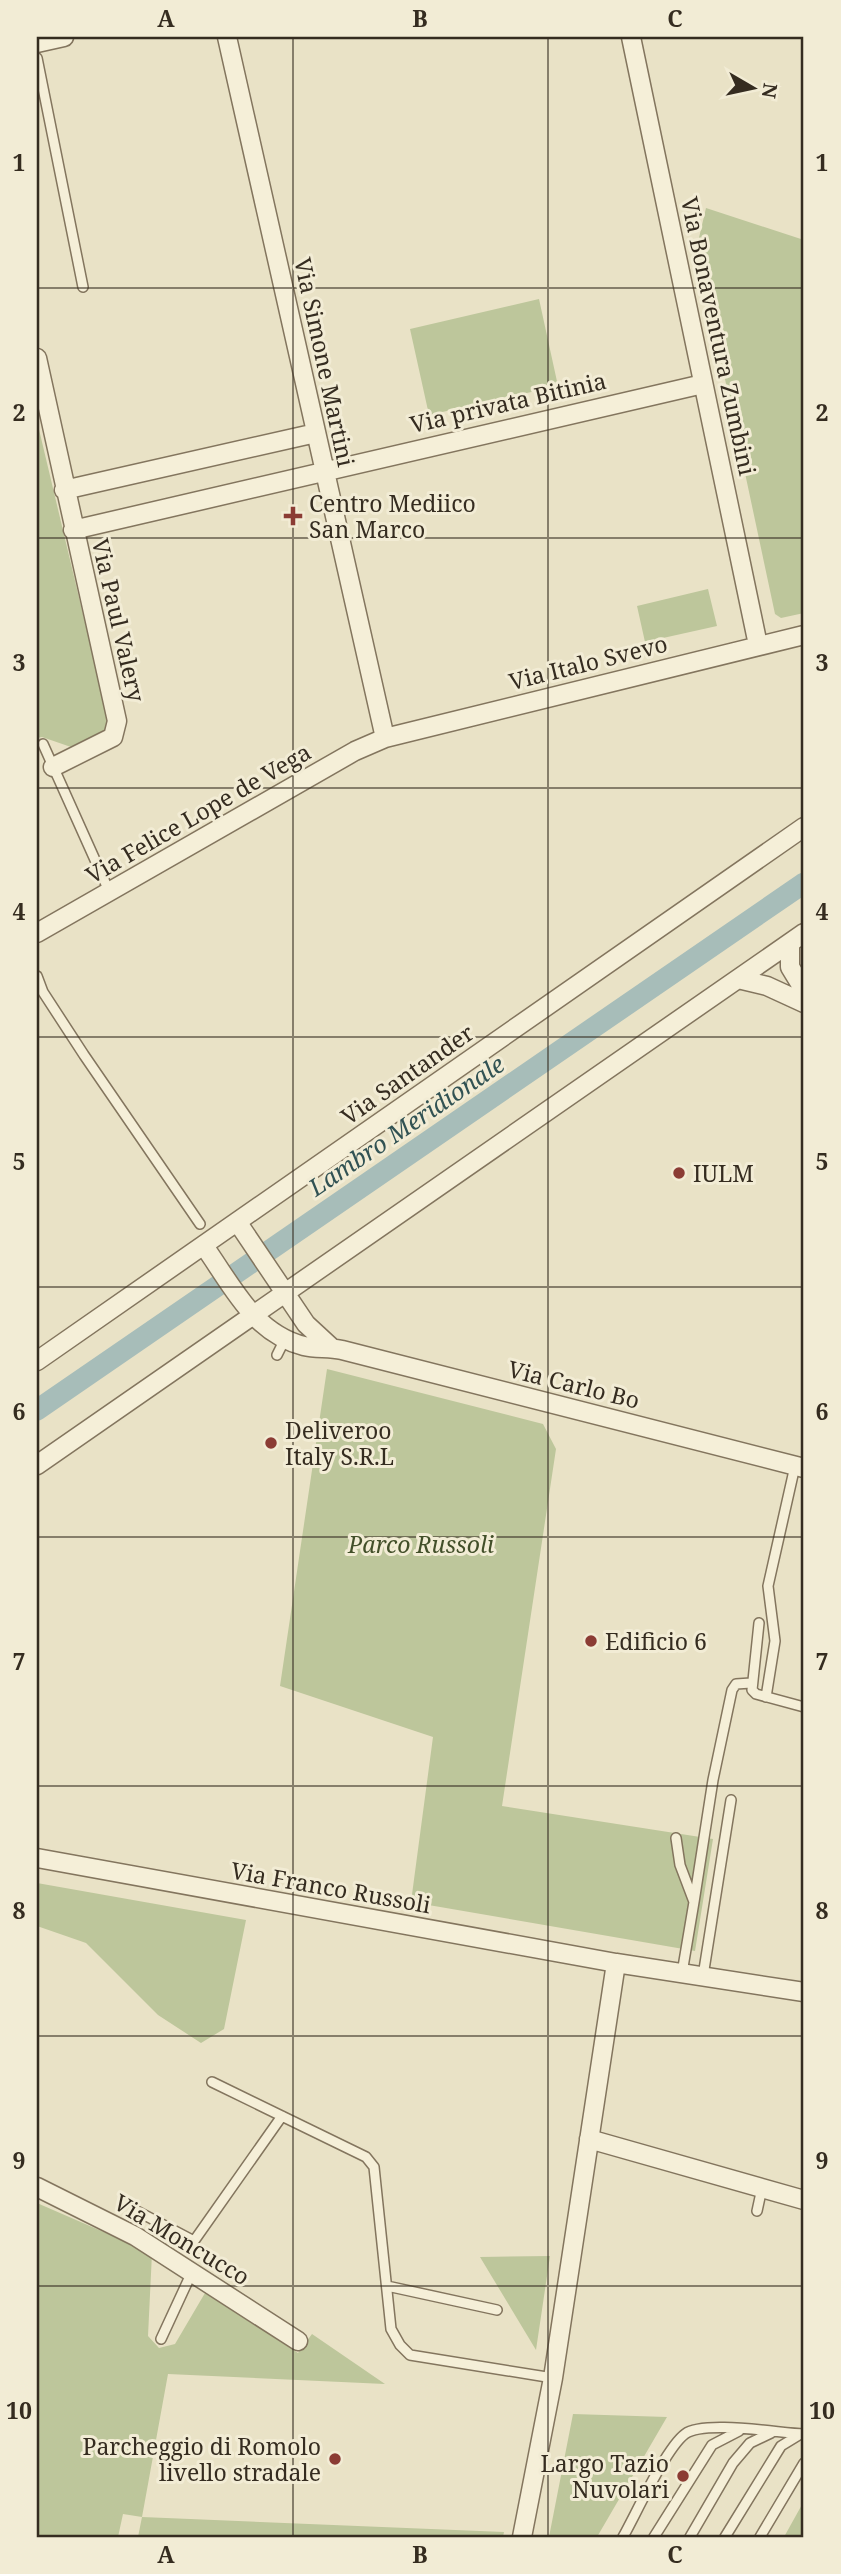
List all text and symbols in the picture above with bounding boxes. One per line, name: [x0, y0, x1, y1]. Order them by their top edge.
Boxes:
text: A: [157, 2, 175, 34]
text: B: [412, 2, 428, 34]
text: C: [667, 2, 683, 34]
north arrow: [718, 52, 788, 122]
text: N: [756, 81, 784, 100]
text: 1: [13, 146, 26, 178]
text: 1: [816, 146, 829, 178]
street label: Via Bonaventura Zumbini: [674, 194, 764, 479]
street label: Via Simone Martini: [287, 255, 363, 470]
street label: Via privata Bitinia: [407, 364, 609, 440]
text: 2: [13, 396, 26, 428]
text: 2: [816, 396, 829, 428]
place label: Centro Mediico San Marco: [309, 487, 476, 545]
marker: Centro Mediico San Marco: [283, 506, 303, 526]
street label: Via Paul Valery: [85, 535, 153, 705]
street label: Via Italo Svevo: [505, 627, 671, 697]
text: 3: [13, 646, 26, 678]
text: 3: [816, 646, 829, 678]
street label: Via Felice Lope de Vega: [80, 735, 316, 891]
text: 4: [13, 895, 26, 927]
text: 4: [816, 895, 829, 927]
street label: Via Santander: [334, 1016, 480, 1132]
water label: Lambro Meridionale: [301, 1047, 511, 1204]
text: 5: [13, 1145, 26, 1177]
text: 5: [816, 1145, 829, 1177]
place label: IULM: [693, 1157, 754, 1189]
marker: IULM: [671, 1165, 687, 1181]
street label: Via Carlo Bo: [505, 1352, 643, 1416]
text: 6: [13, 1395, 26, 1427]
text: 6: [816, 1395, 829, 1427]
place label: Deliveroo Italy S.R.L: [285, 1414, 394, 1472]
marker: Deliveroo Italy S.R.L: [263, 1435, 279, 1451]
park label: Parco Russoli: [347, 1528, 494, 1560]
place label: Edificio 6: [605, 1625, 707, 1657]
marker: Edificio 6: [583, 1633, 599, 1649]
text: 7: [13, 1645, 26, 1677]
text: 7: [816, 1645, 829, 1677]
street label: Via Franco Russoli: [229, 1854, 434, 1920]
text: 8: [13, 1894, 26, 1926]
text: 8: [816, 1894, 829, 1926]
text: 9: [13, 2144, 26, 2176]
text: 9: [816, 2144, 829, 2176]
street label: Via Moncucco: [108, 2186, 256, 2292]
text: 10: [6, 2394, 32, 2426]
text: 10: [809, 2394, 835, 2426]
place label: Parcheggio di Romolo livello stradale: [83, 2430, 321, 2488]
place label: Largo Tazio Nuvolari: [541, 2447, 670, 2505]
marker: Parcheggio di Romolo livello stradale: [327, 2451, 343, 2467]
marker: Largo Tazio Nuvolari: [675, 2468, 691, 2484]
text: A: [157, 2538, 175, 2570]
text: B: [412, 2538, 428, 2570]
text: C: [667, 2538, 683, 2570]

